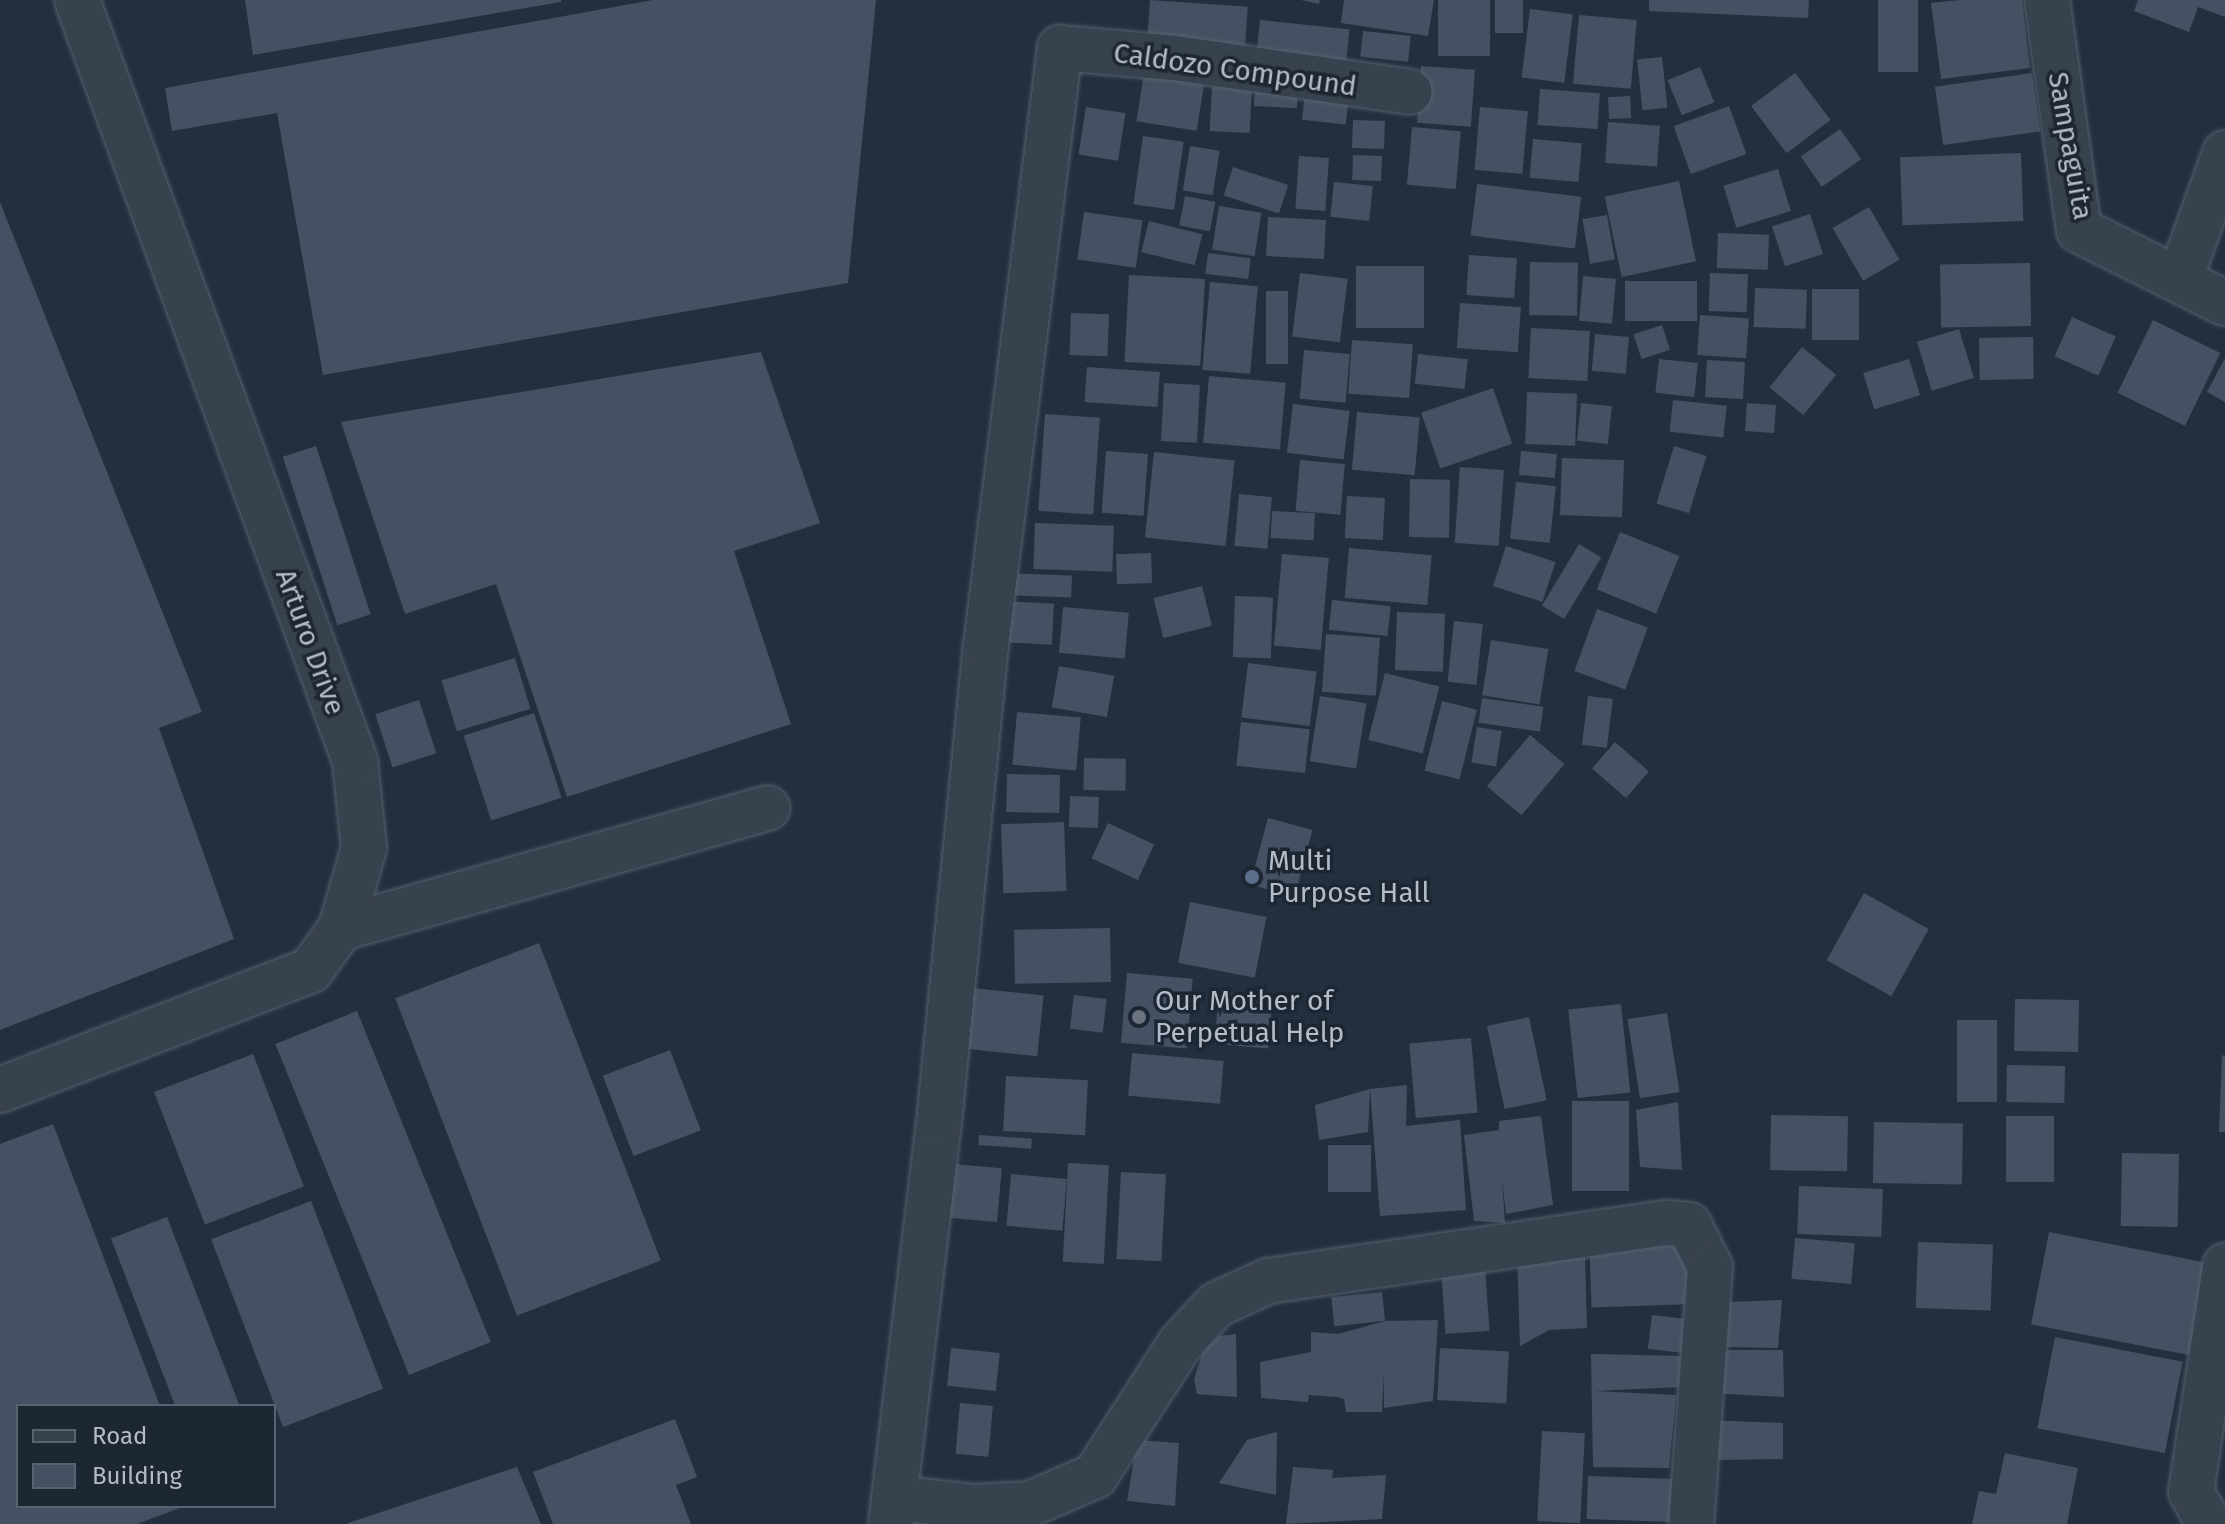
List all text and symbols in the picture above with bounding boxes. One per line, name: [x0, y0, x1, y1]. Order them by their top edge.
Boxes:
street label: Caldozo Compound: [1111, 36, 1359, 104]
street label: Sampaguita: [2040, 70, 2100, 222]
street label: Arturo Drive: [268, 565, 352, 719]
place label: Multi Purpose Hall: [1268, 844, 1430, 910]
marker: Multi Purpose Hall: [1243, 868, 1261, 886]
place label: Our Mother of Perpetual Help: [1155, 984, 1345, 1050]
marker: Our Mother of Perpetual Help: [1130, 1008, 1148, 1026]
legend: [16, 1404, 276, 1508]
text: Road: [92, 1422, 147, 1450]
text: Building: [92, 1462, 182, 1490]

